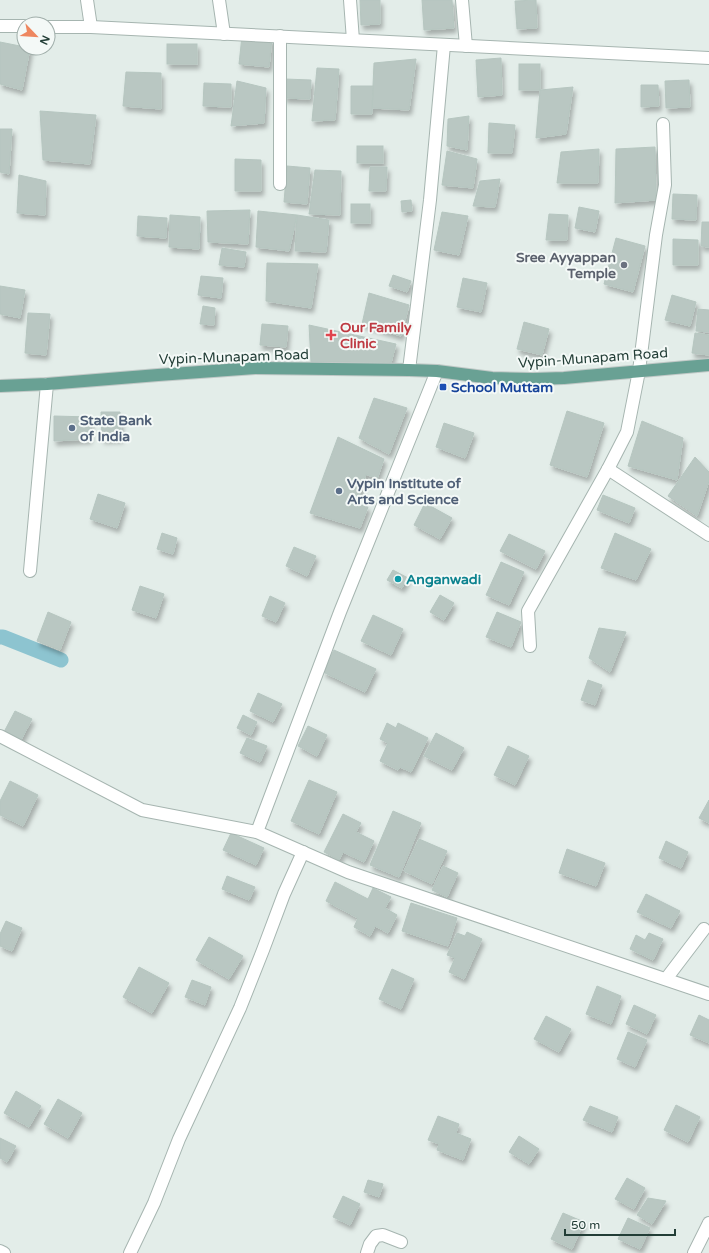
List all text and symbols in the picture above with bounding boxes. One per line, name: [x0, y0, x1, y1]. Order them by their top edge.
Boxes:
north arrow: [16, 16, 56, 56]
text: N: [37, 33, 52, 47]
place label: Sree Ayyappan Temple: [516, 249, 616, 282]
marker: Sree Ayyappan Temple: [619, 260, 629, 270]
place label: Our Family Clinic: [340, 319, 412, 352]
marker: Our Family Clinic: [325, 329, 337, 341]
street label: Vypin-Munapam Road: [518, 344, 668, 372]
street label: Vypin-Munapam Road: [159, 346, 309, 368]
place label: School Muttam: [451, 379, 553, 396]
marker: School Muttam: [438, 382, 448, 392]
place label: State Bank of India: [80, 412, 152, 445]
marker: State Bank of India: [67, 423, 77, 433]
place label: Vypin Institute of Arts and Science: [347, 475, 461, 508]
marker: Vypin Institute of Arts and Science: [334, 486, 344, 496]
place label: Anganwadi: [406, 571, 481, 588]
marker: Anganwadi: [393, 574, 403, 584]
scale bar: [565, 1211, 675, 1237]
text: 50 m: [571, 1218, 600, 1232]

